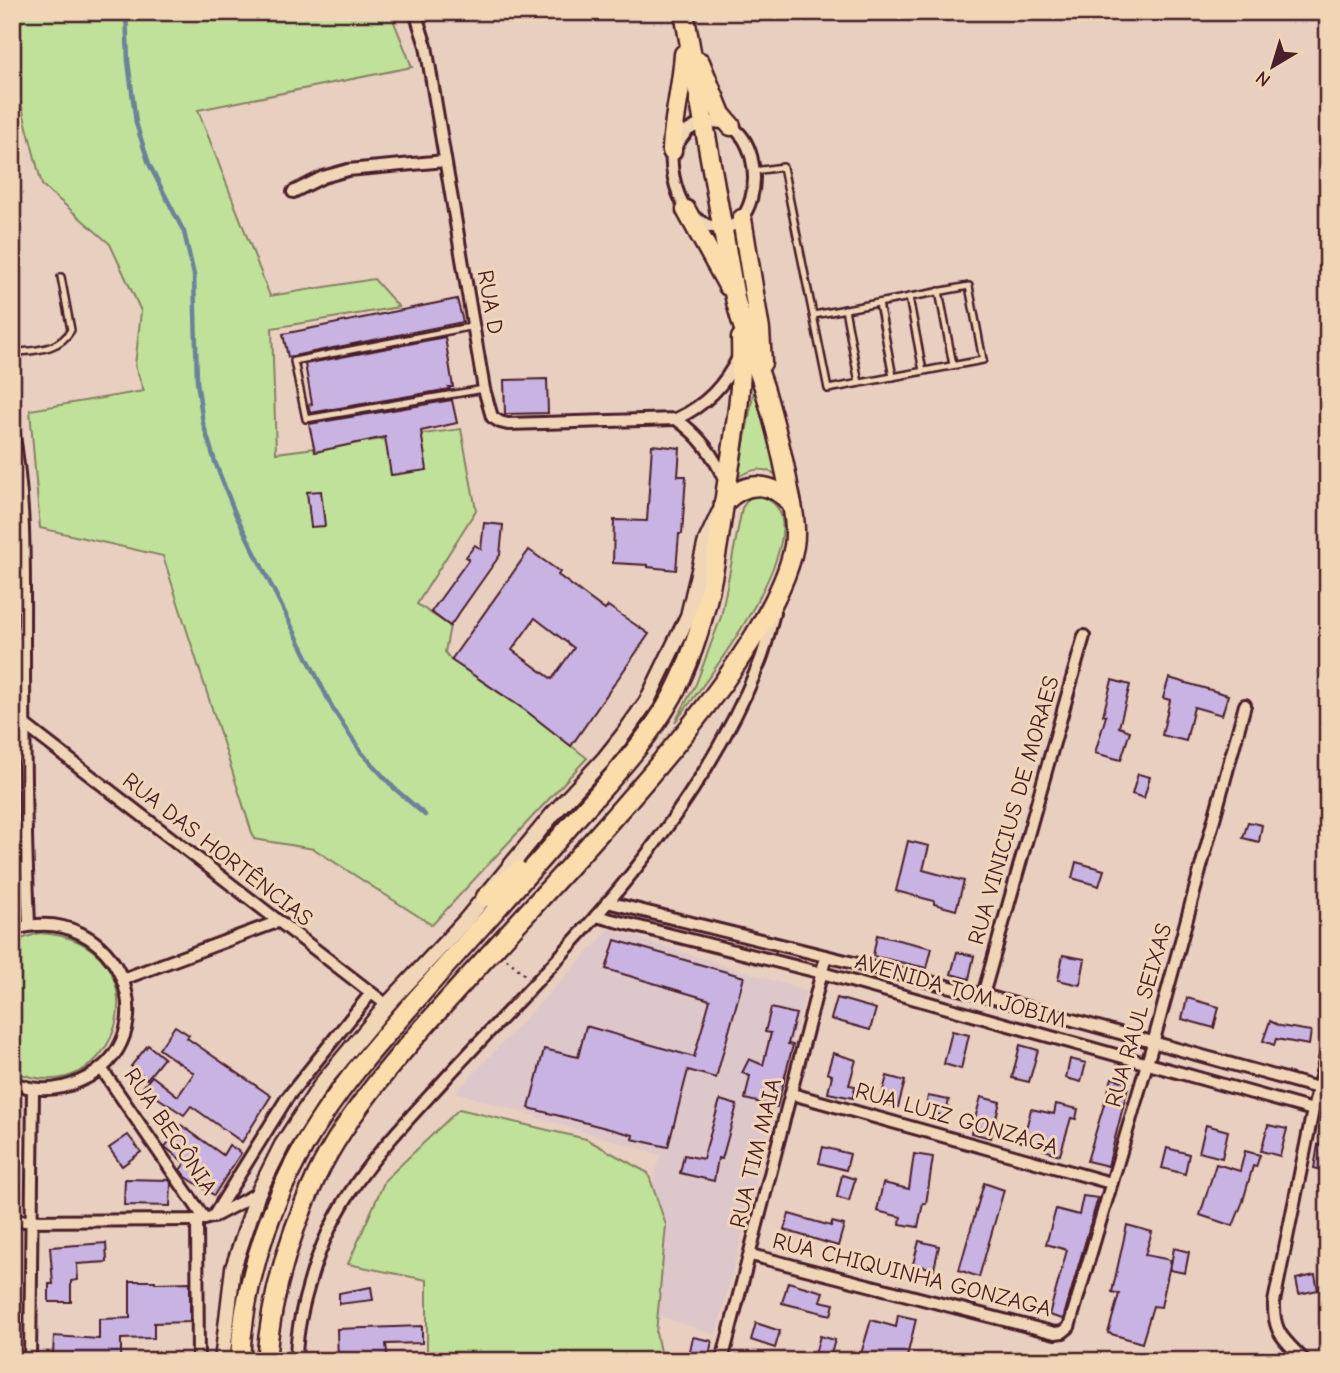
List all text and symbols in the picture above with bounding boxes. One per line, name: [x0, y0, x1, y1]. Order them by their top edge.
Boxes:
north arrow: [1238, 32, 1308, 102]
text: N: [1251, 66, 1275, 91]
street label: RUA D: [472, 268, 509, 336]
street label: RUA VINICIUS DE MORAES: [962, 673, 1065, 948]
street label: RUA DAS HORTÊNCIAS: [117, 767, 318, 932]
street label: RUA RAUL SEIXAS: [1099, 920, 1178, 1110]
street label: AVENIDA TOM JOBIM: [852, 947, 1070, 1034]
street label: RUA BEGÔNIA: [118, 1063, 223, 1200]
street label: RUA TIM MAIA: [724, 1075, 787, 1231]
street label: RUA LUIZ GONZAGA: [852, 1077, 1062, 1160]
street label: RUA CHIQUINHA GONZAGA: [770, 1227, 1054, 1322]

